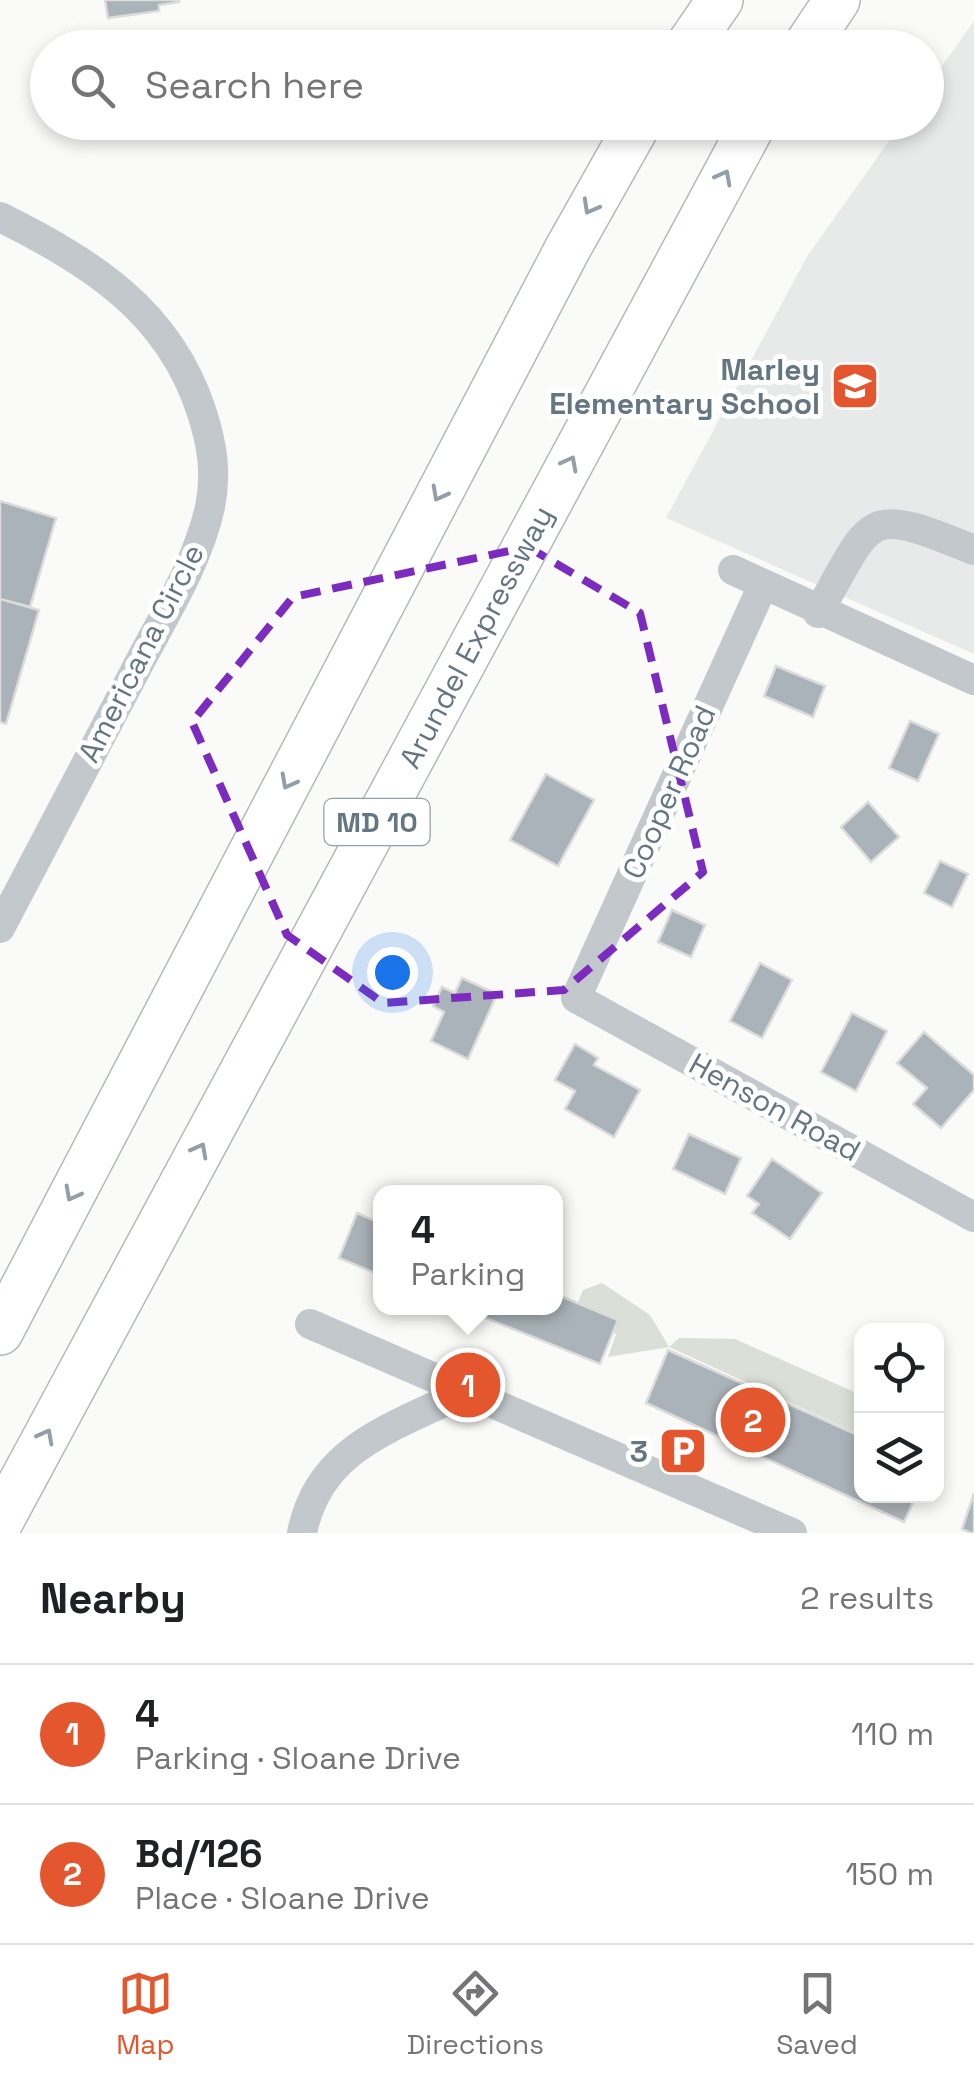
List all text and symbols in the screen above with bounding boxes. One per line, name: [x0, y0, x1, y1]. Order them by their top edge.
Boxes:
search box: [30, 30, 944, 140]
icon: search: [65, 58, 120, 113]
text: Search here: [145, 61, 364, 109]
one-way arrow: [712, 169, 731, 187]
one-way arrow: [583, 196, 603, 214]
place label: Marley Elementary School: [549, 350, 820, 423]
school or university icon: Marley Elementary School: [829, 360, 881, 412]
one-way arrow: [558, 455, 577, 474]
one-way arrow: [432, 484, 451, 502]
street label: Arundel Expressway: [390, 499, 562, 775]
street label: Americana Circle: [69, 537, 213, 769]
street label: Cooper Road: [613, 699, 725, 885]
one-way arrow: [281, 772, 300, 790]
road number: MD 10: [324, 799, 430, 845]
your location: [367, 947, 418, 998]
street label: Henson Road: [682, 1044, 868, 1170]
one-way arrow: [188, 1142, 208, 1160]
one-way arrow: [65, 1184, 84, 1202]
popup: [373, 1185, 563, 1315]
text: 4: [411, 1206, 435, 1254]
text: Parking: [411, 1254, 525, 1294]
map controls: [854, 1323, 944, 1503]
button: locate: [854, 1323, 944, 1413]
pin: 1: [436, 1348, 500, 1422]
pin: 2: [720, 1382, 786, 1458]
button: layers: [854, 1413, 944, 1503]
parking icon: 3: [657, 1425, 709, 1477]
one-way arrow: [34, 1429, 54, 1447]
place label: 3: [630, 1432, 648, 1471]
text: Nearby: [40, 1572, 186, 1625]
text: 2 results: [800, 1578, 934, 1618]
text: 4: [135, 1690, 159, 1738]
text: 1: [65, 1714, 80, 1754]
text: 110 m: [851, 1714, 934, 1754]
text: Parking · Sloane Drive: [135, 1738, 461, 1778]
text: Bd/126: [135, 1830, 262, 1878]
text: 2: [63, 1854, 82, 1894]
text: 150 m: [845, 1854, 934, 1894]
text: Place · Sloane Drive: [135, 1878, 430, 1918]
tab: Map: [116, 1966, 174, 2062]
tab: Directions: [407, 1966, 544, 2062]
tab: Saved: [776, 1966, 858, 2062]

